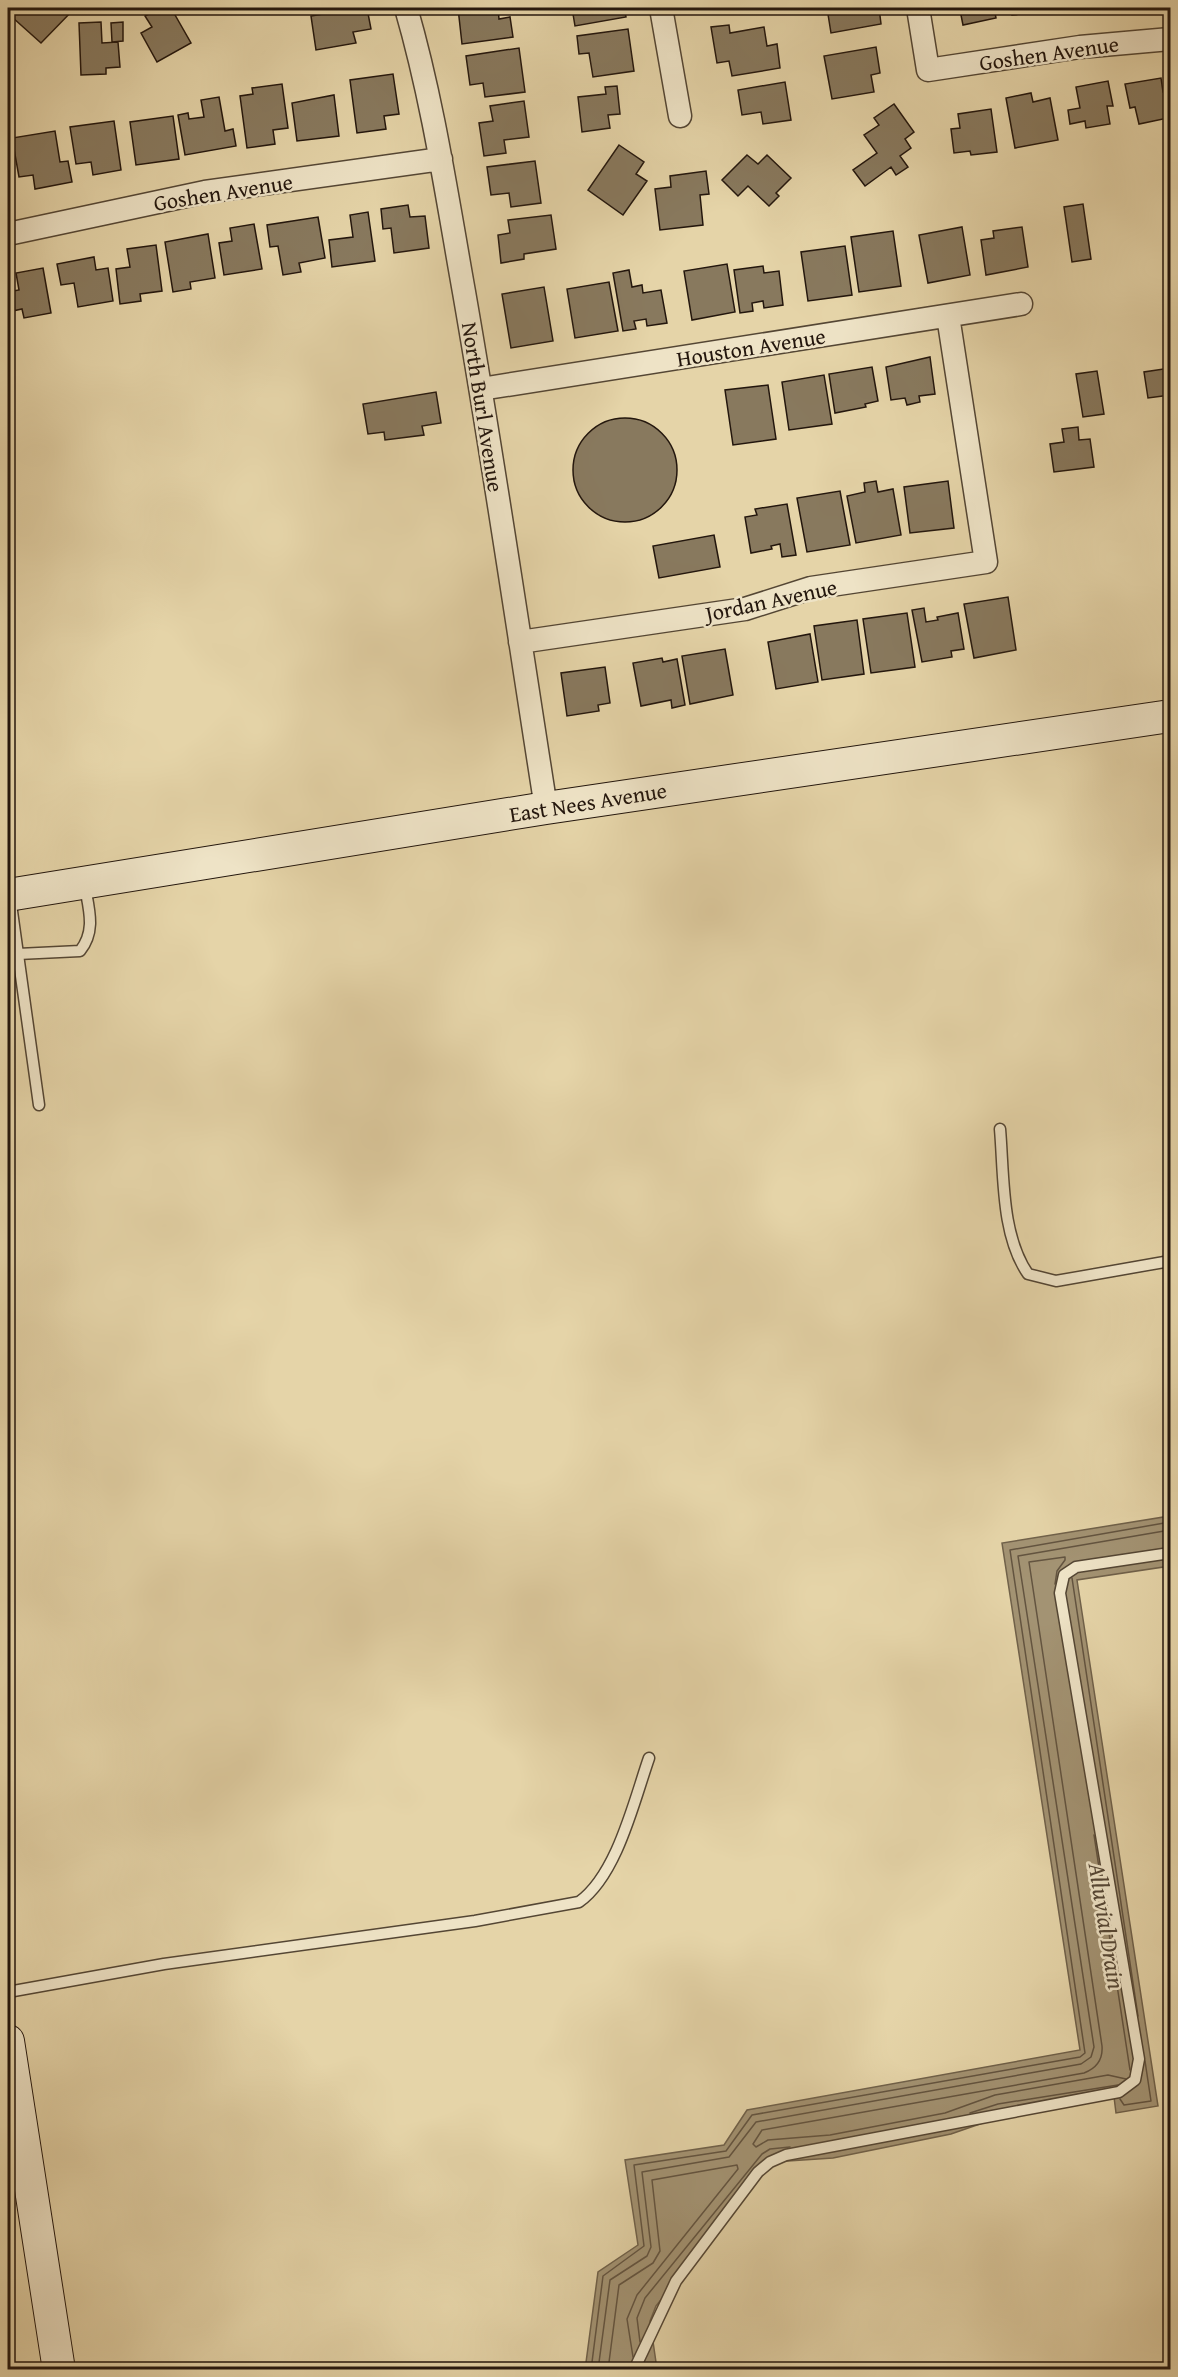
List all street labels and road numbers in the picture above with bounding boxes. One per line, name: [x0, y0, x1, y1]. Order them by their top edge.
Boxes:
street label: Goshen Avenue: [977, 27, 1121, 79]
street label: Goshen Avenue: [151, 165, 295, 219]
street label: Houston Avenue: [674, 319, 828, 375]
street label: North Burl Avenue: [454, 320, 512, 494]
street label: Jordan Avenue: [699, 570, 840, 630]
street label: East Nees Avenue: [507, 774, 669, 830]

